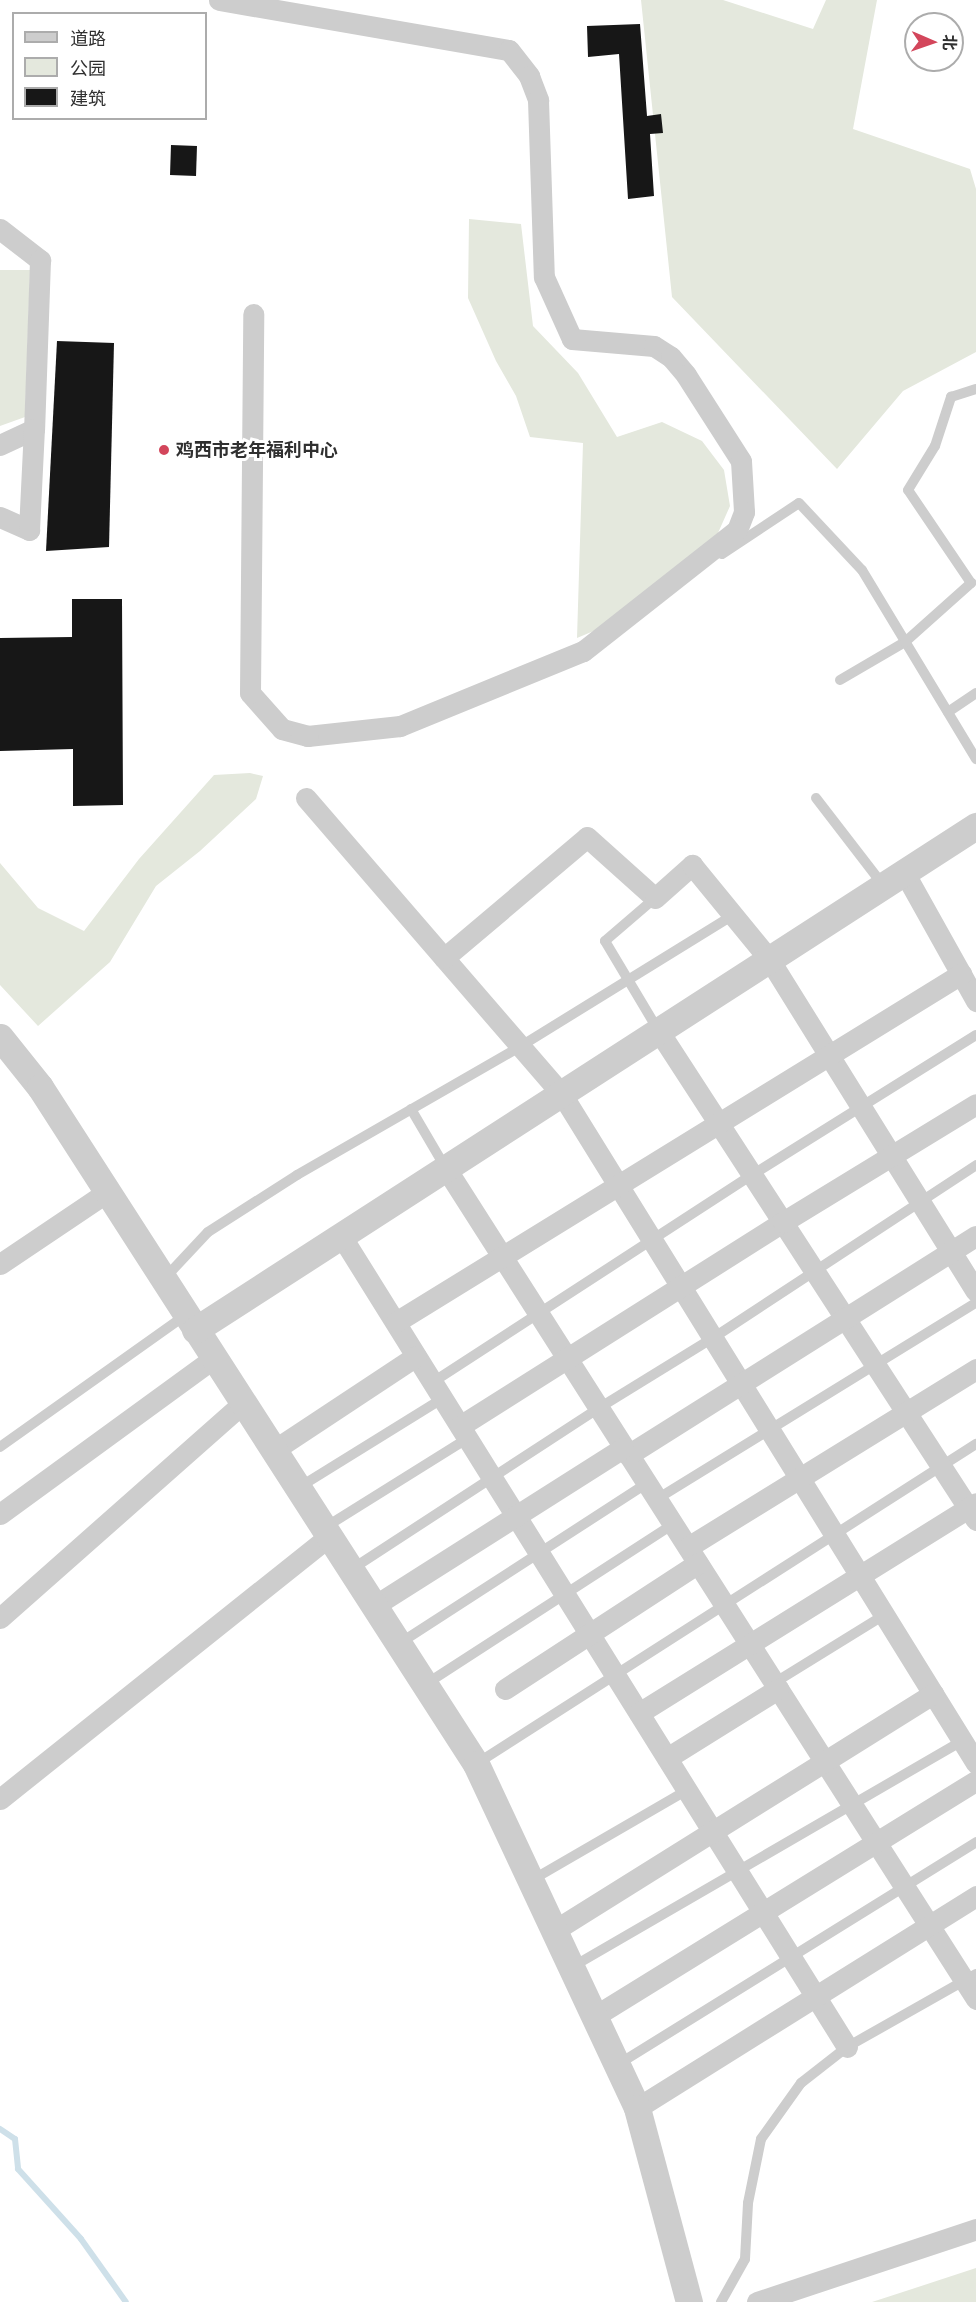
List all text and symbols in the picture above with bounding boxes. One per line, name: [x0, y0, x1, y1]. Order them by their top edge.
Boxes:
legend: [12, 12, 207, 120]
north arrow: [904, 12, 964, 72]
text: 道路: [70, 28, 106, 49]
text: 北: [941, 34, 959, 51]
text: 公园: [70, 58, 106, 79]
text: 建筑: [70, 88, 106, 109]
place label: 鸡西市老年福利中心: [176, 439, 338, 461]
marker: 鸡西市老年福利中心: [157, 443, 171, 457]

